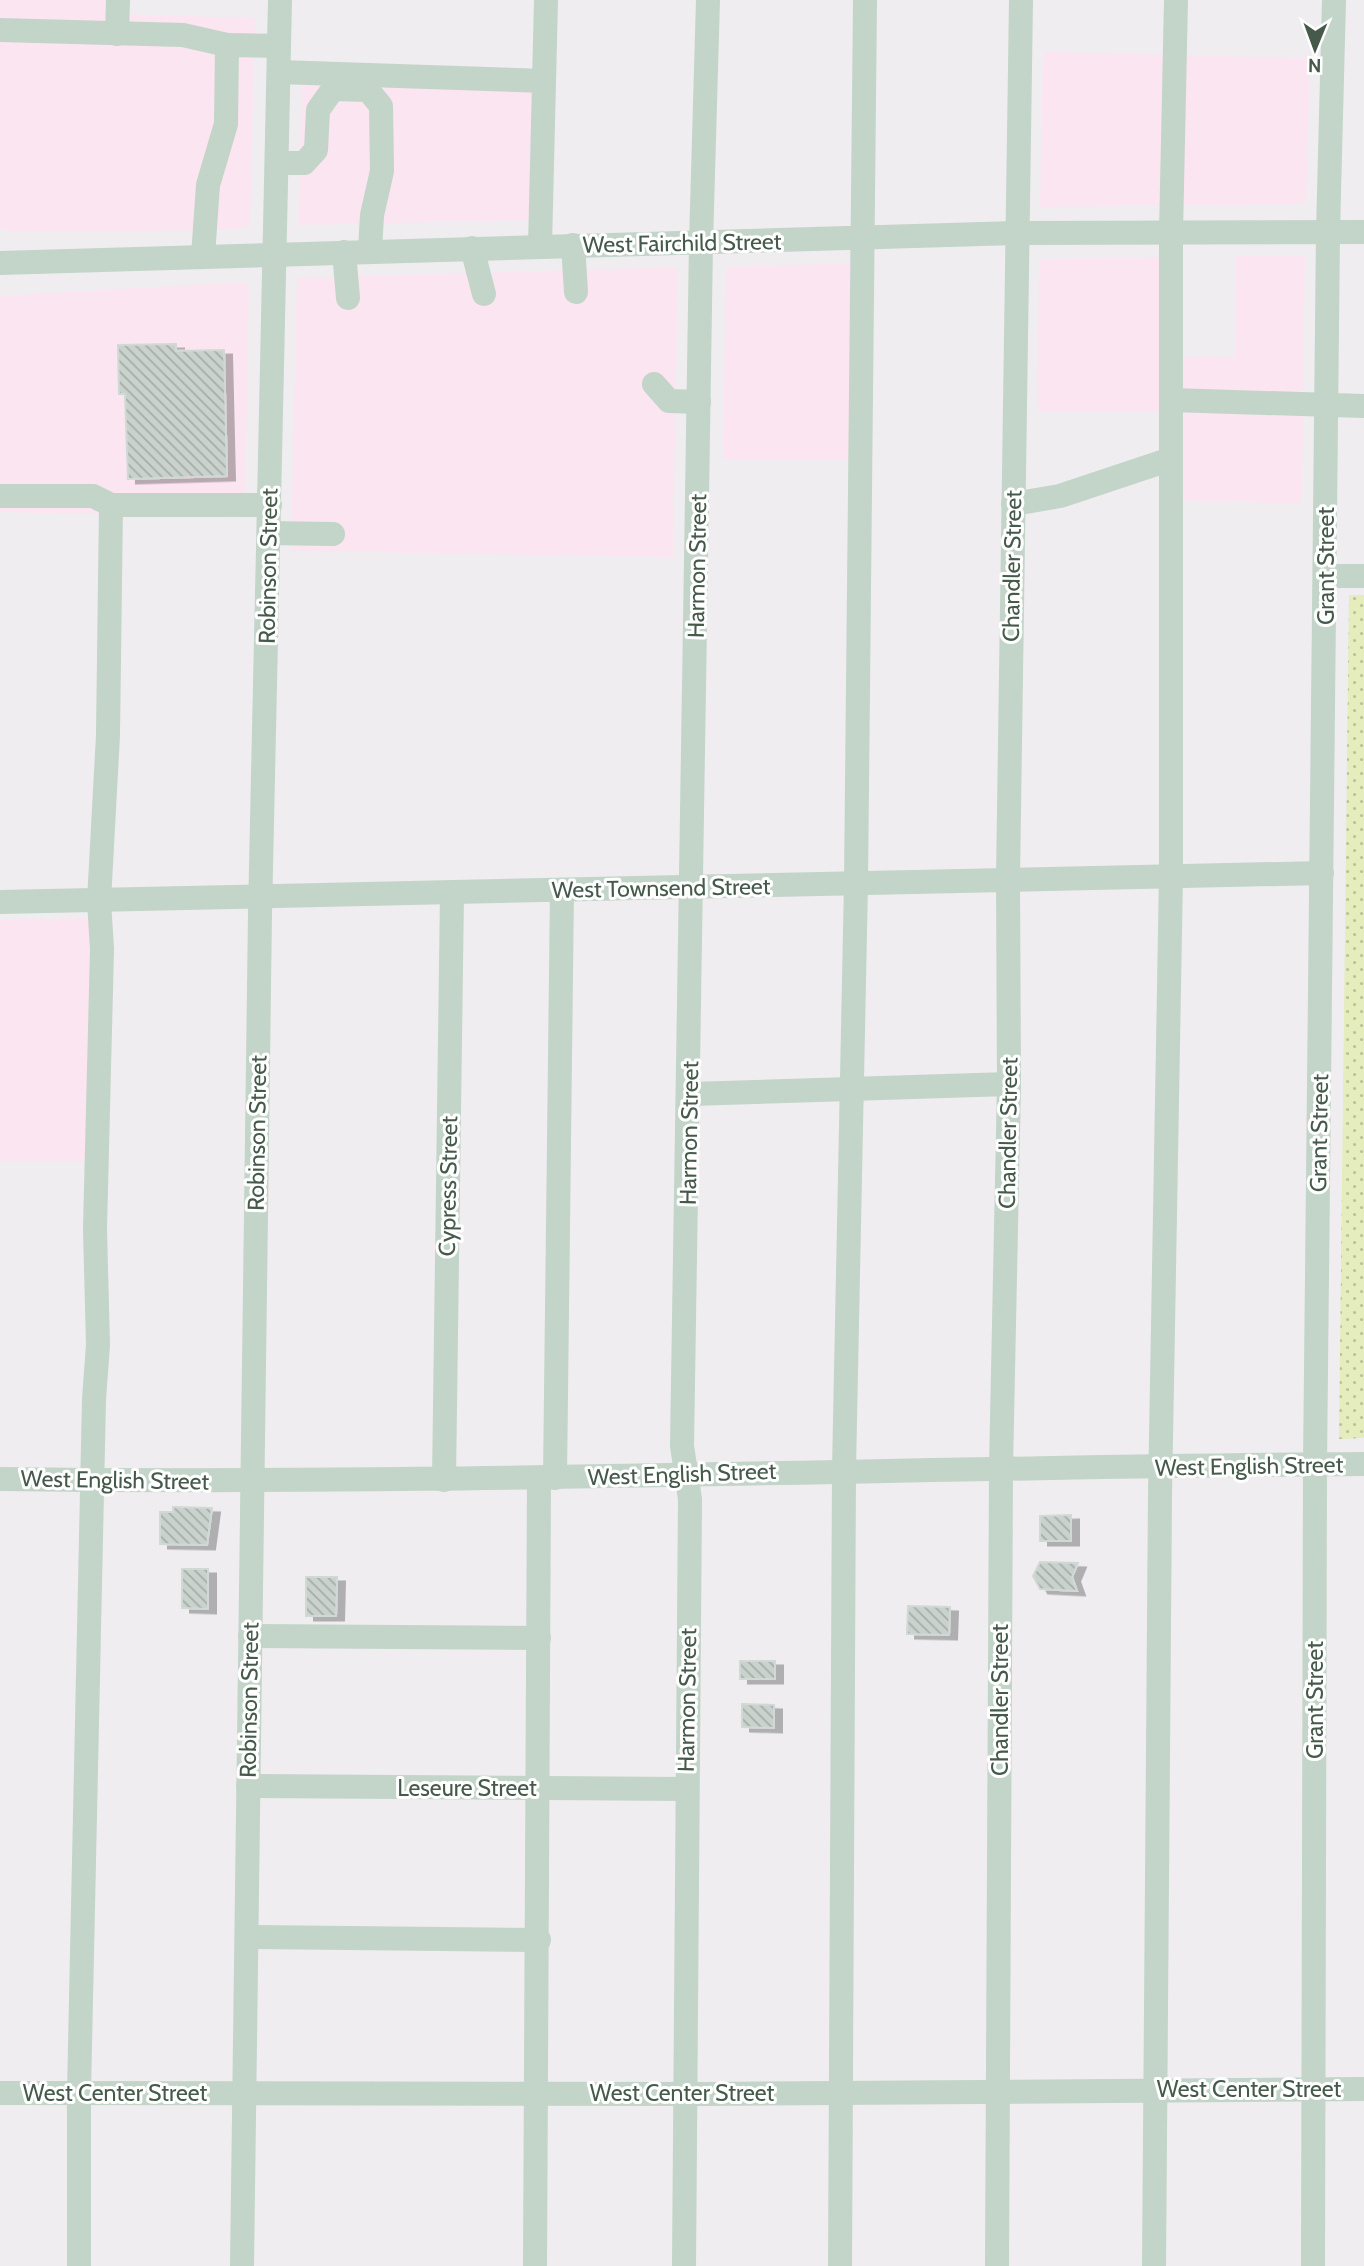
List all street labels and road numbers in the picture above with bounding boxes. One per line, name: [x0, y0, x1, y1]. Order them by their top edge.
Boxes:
street label: West Fairchild Street: [582, 227, 782, 259]
street label: Robinson Street: [253, 488, 283, 644]
street label: Chandler Street: [997, 490, 1027, 642]
street label: Harmon Street: [682, 493, 712, 638]
street label: Grant Street: [1312, 507, 1340, 625]
street label: West Townsend Street: [551, 872, 771, 904]
street label: Robinson Street: [242, 1055, 272, 1211]
street label: Chandler Street: [993, 1057, 1023, 1209]
street label: Harmon Street: [674, 1060, 704, 1205]
street label: Grant Street: [1304, 1073, 1334, 1192]
street label: Cypress Street: [433, 1115, 463, 1256]
street label: West English Street: [1155, 1450, 1344, 1482]
street label: West English Street: [587, 1457, 777, 1491]
street label: West English Street: [21, 1464, 210, 1496]
street label: Robinson Street: [234, 1622, 264, 1778]
street label: Chandler Street: [986, 1624, 1014, 1776]
street label: Harmon Street: [672, 1627, 702, 1772]
street label: Grant Street: [1301, 1641, 1329, 1759]
street label: Leseure Street: [397, 1774, 537, 1802]
street label: West Center Street: [1157, 2075, 1341, 2103]
street label: West Center Street: [23, 2079, 207, 2107]
street label: West Center Street: [590, 2079, 774, 2107]

